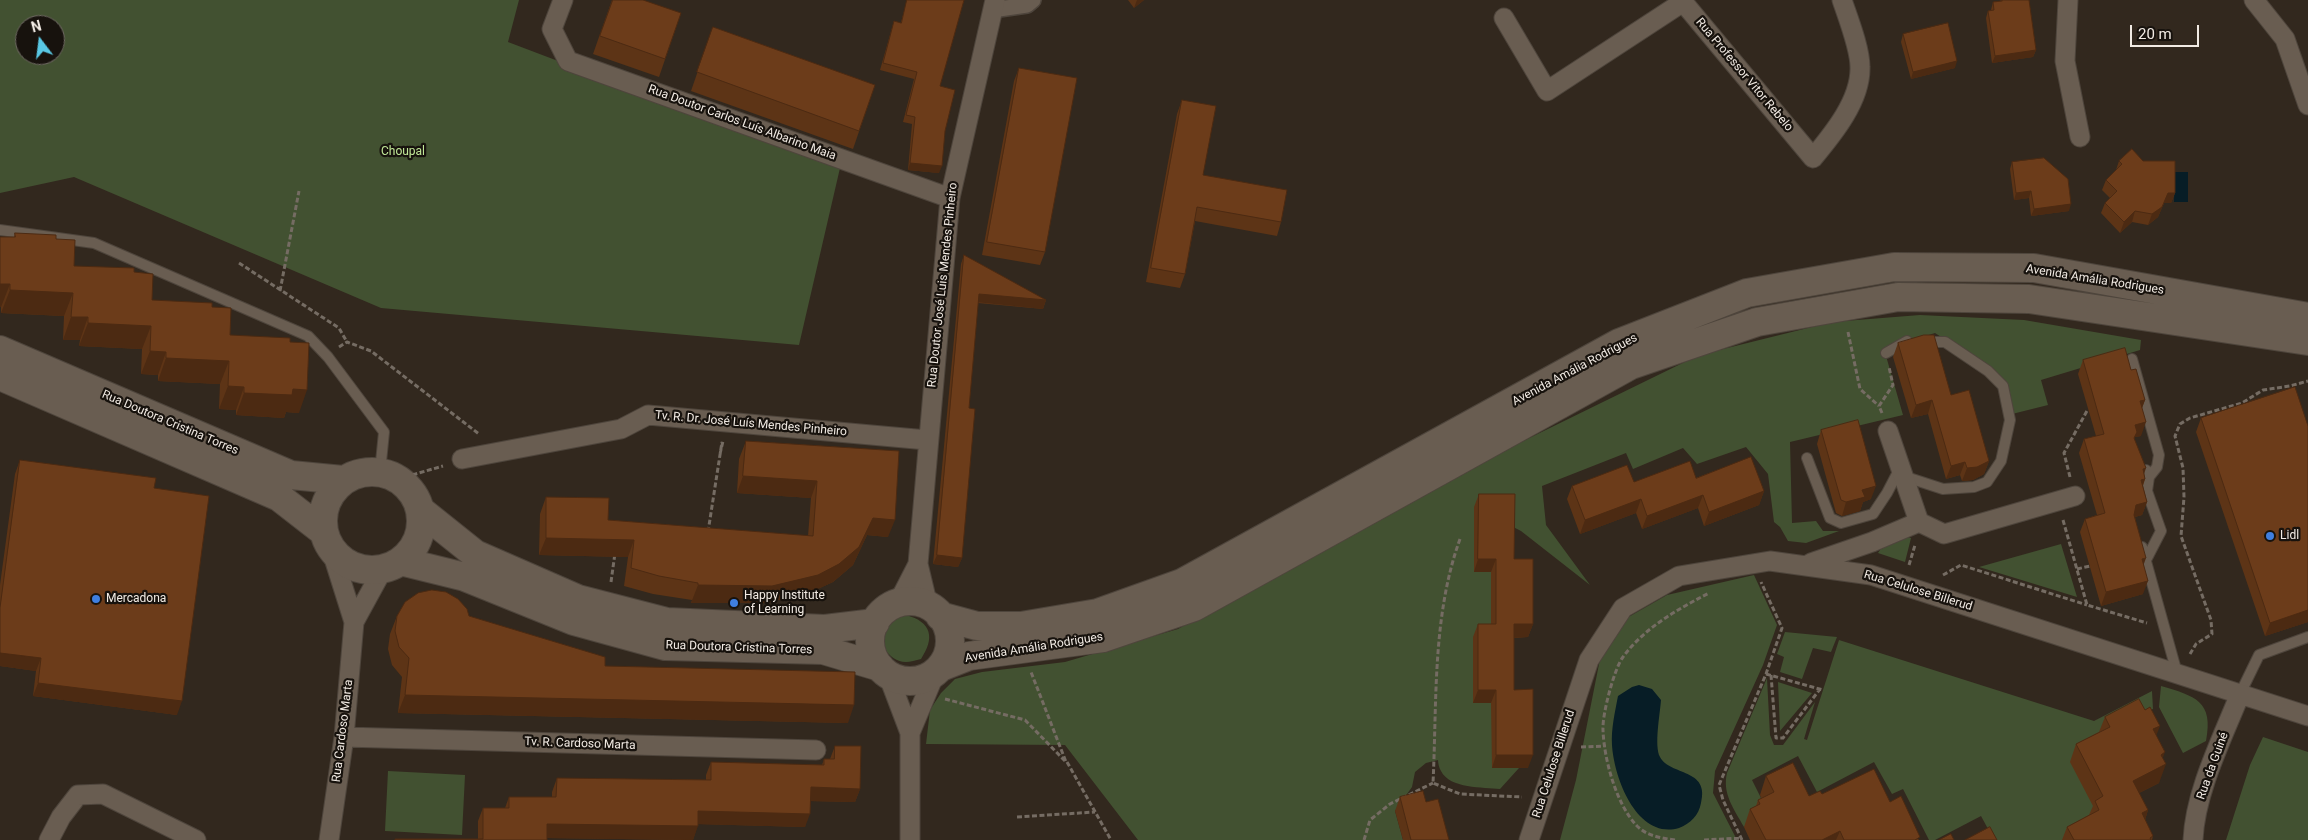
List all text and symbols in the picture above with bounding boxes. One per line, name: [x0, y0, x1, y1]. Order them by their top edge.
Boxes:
north arrow: [15, 15, 65, 65]
street label: Rua Professor Vitor Rebelo: [1692, 15, 1796, 135]
scale bar: [2133, 15, 2202, 47]
text: N: [30, 17, 43, 35]
text: 20 m: [2138, 25, 2172, 43]
street label: Rua Doutor Carlos Luís Albarino Maia: [646, 82, 838, 164]
park label: Choupal: [381, 145, 425, 159]
street label: Rua Doutor José Luis Mendes Pinheiro: [925, 182, 961, 388]
street label: Avenida Amália Rodrigues: [2025, 262, 2165, 298]
street label: Avenida Amália Rodrigues: [1510, 331, 1640, 409]
street label: Rua Doutora Cristina Torres: [100, 388, 240, 458]
street label: Tv. R. Dr. José Luís Mendes Pinheiro: [654, 408, 848, 440]
place label: Lidl: [2280, 529, 2299, 543]
marker: Lidl: [2264, 530, 2276, 542]
street label: Rua Celulose Billerud: [1862, 568, 1974, 614]
place label: Happy Institute of Learning: [744, 589, 825, 617]
place label: Mercadona: [106, 592, 166, 606]
marker: Mercadona: [90, 593, 102, 605]
marker: Happy Institute of Learning: [728, 597, 740, 609]
street label: Avenida Amália Rodrigues: [964, 630, 1104, 666]
street label: Rua Doutora Cristina Torres: [665, 638, 813, 658]
street label: Rua Cardoso Marta: [330, 679, 356, 783]
street label: Rua Celulose Billerud: [1530, 708, 1578, 820]
street label: Rua da Guiné: [2194, 730, 2232, 802]
street label: Tv. R. Cardoso Marta: [524, 735, 636, 753]

